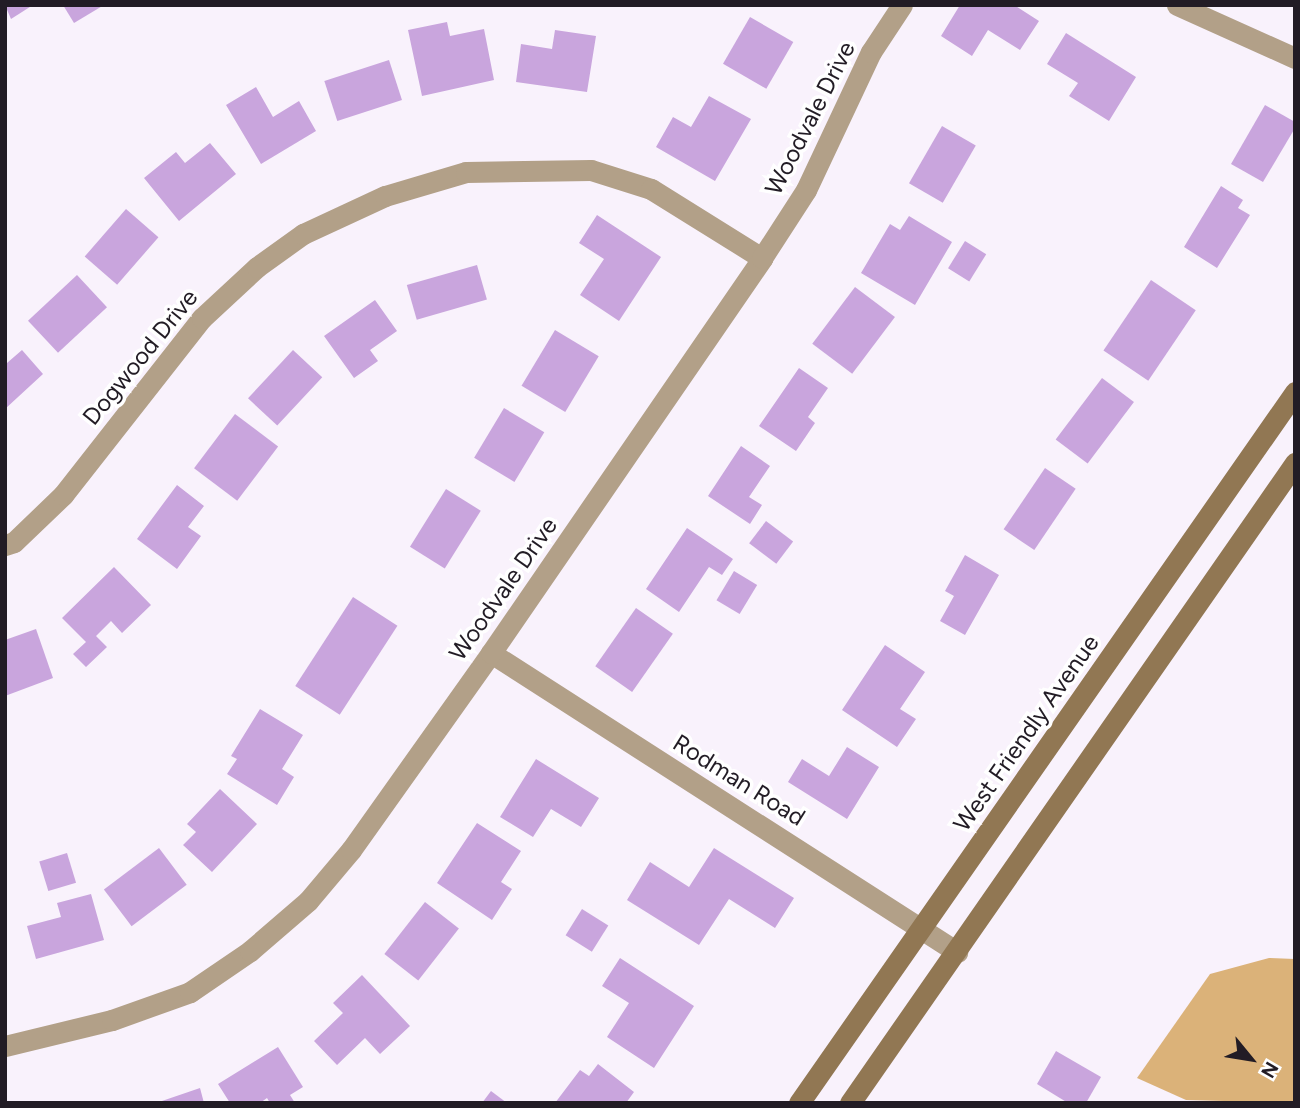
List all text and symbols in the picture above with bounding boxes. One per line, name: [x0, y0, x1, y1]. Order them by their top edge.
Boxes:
street label: Woodvale Drive: [759, 37, 861, 199]
street label: Dogwood Drive: [76, 283, 204, 431]
street label: Woodvale Drive: [443, 512, 563, 666]
street label: West Friendly Avenue: [947, 629, 1105, 837]
street label: Rodman Road: [668, 728, 810, 832]
north arrow: [1216, 1024, 1286, 1094]
text: N: [1256, 1058, 1283, 1082]

